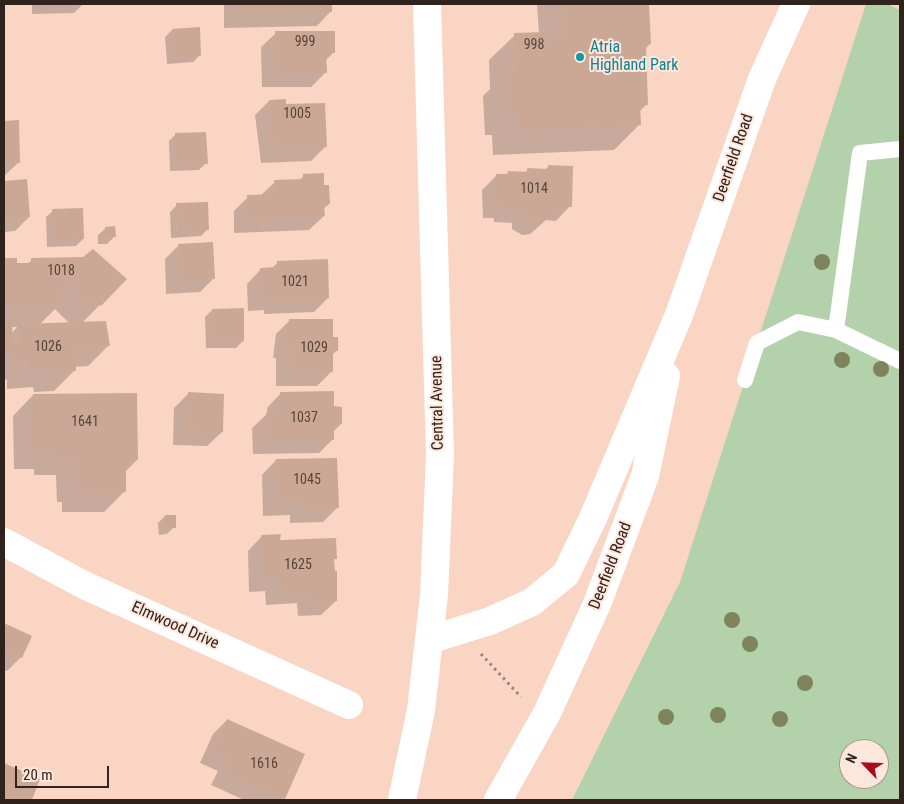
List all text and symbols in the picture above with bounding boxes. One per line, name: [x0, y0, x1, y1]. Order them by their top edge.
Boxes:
house number: 999: [295, 34, 315, 50]
house number: 998: [524, 37, 544, 53]
place label: Atria Highland Park: [590, 38, 678, 76]
marker: Atria Highland Park: [574, 51, 586, 63]
house number: 1005: [283, 106, 311, 122]
street label: Deerfield Road: [710, 111, 758, 205]
house number: 1014: [520, 181, 548, 197]
house number: 1018: [47, 263, 75, 279]
house number: 1021: [281, 274, 309, 290]
house number: 1026: [34, 339, 62, 355]
house number: 1029: [300, 340, 328, 356]
street label: Central Avenue: [428, 355, 448, 451]
house number: 1037: [290, 410, 318, 426]
house number: 1641: [71, 414, 99, 430]
house number: 1045: [293, 472, 321, 488]
street label: Deerfield Road: [586, 520, 636, 612]
house number: 1625: [284, 557, 312, 573]
street label: Elmwood Drive: [128, 598, 222, 654]
north arrow: [839, 739, 889, 789]
text: N: [842, 751, 860, 765]
scale bar: [18, 756, 111, 788]
house number: 1616: [250, 756, 278, 772]
text: 20 m: [23, 766, 53, 784]

